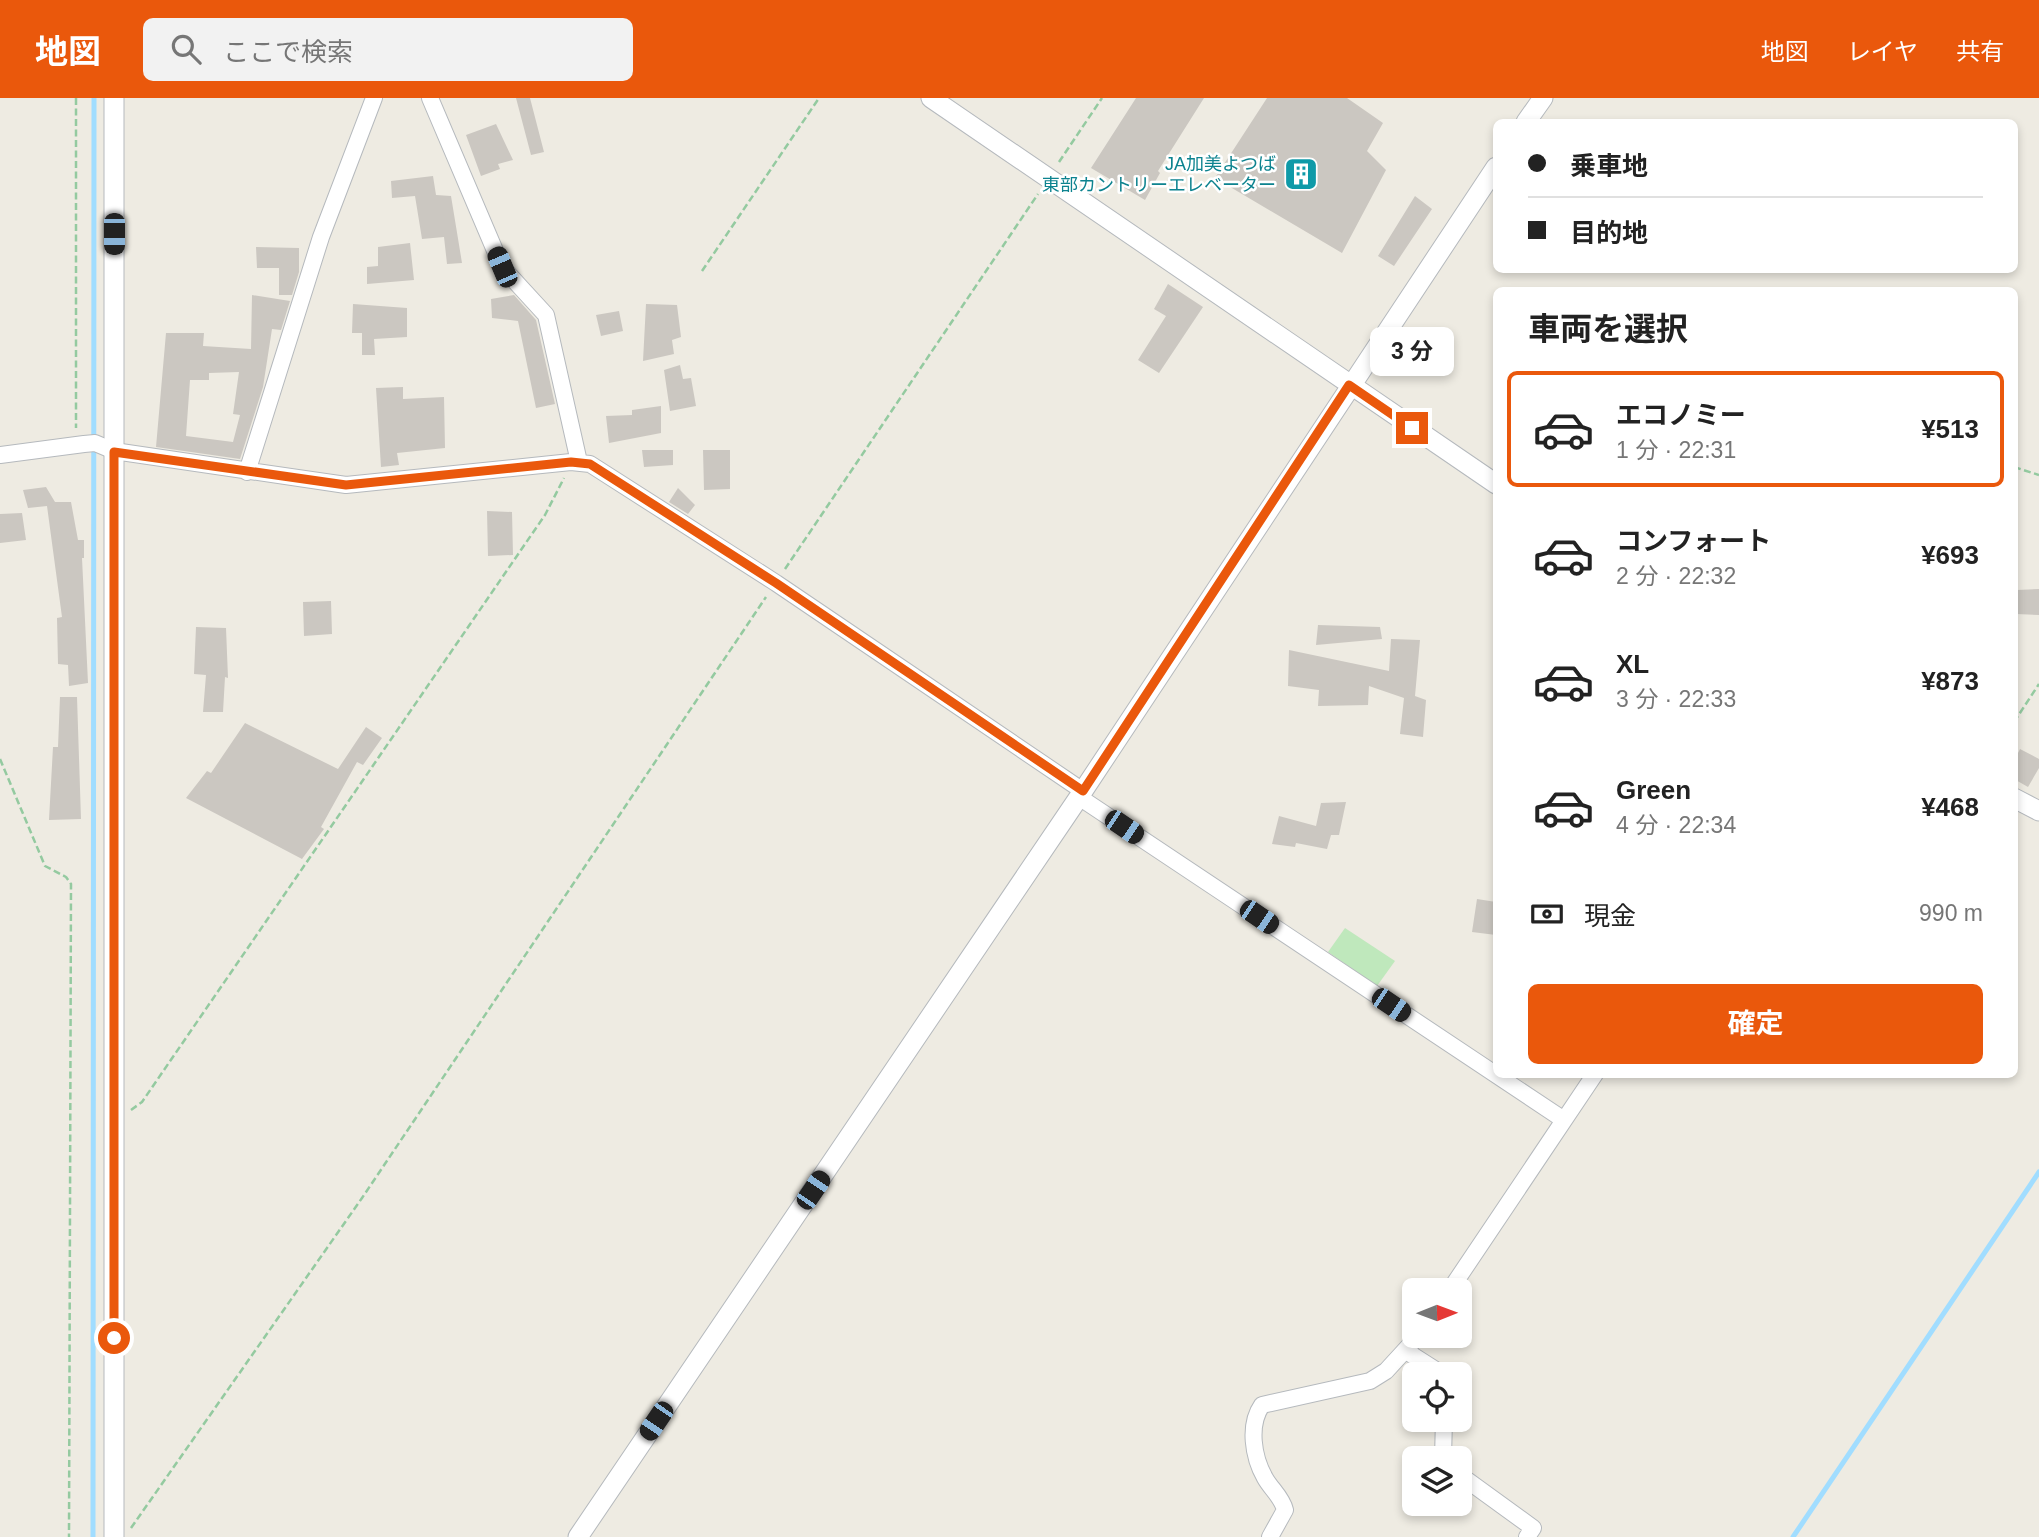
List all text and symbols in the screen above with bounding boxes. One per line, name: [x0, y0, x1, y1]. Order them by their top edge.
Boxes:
search box: [143, 18, 633, 81]
icon: search: [167, 30, 205, 68]
text: 地図: [35, 33, 101, 70]
text: ここで検索: [223, 37, 353, 67]
text: 地図: [1761, 38, 1809, 65]
text: レイヤ: [1847, 38, 1918, 65]
text: 共有: [1956, 38, 2004, 65]
text: 乗車地: [1570, 151, 1648, 181]
place label: JA加美よつば 東部カントリーエレベーター: [1042, 154, 1276, 195]
building icon: JA加美よつば 東部カントリーエレベーター: [1282, 155, 1320, 193]
car: [104, 213, 125, 255]
text: 目的地: [1570, 218, 1648, 248]
car: [485, 244, 520, 290]
text: 車両を選択: [1528, 311, 1688, 347]
callout: 3 分: [1370, 327, 1454, 376]
text: 3 分: [1391, 338, 1433, 364]
icon: car: [1532, 398, 1595, 461]
text: エコノミー: [1616, 400, 1746, 430]
route end: [1396, 412, 1428, 444]
text: ¥513: [1921, 414, 1979, 444]
text: 1 分 · 22:31: [1616, 437, 1736, 463]
icon: car: [1532, 524, 1595, 587]
text: コンフォート: [1616, 526, 1771, 556]
text: ¥693: [1921, 540, 1979, 570]
text: 2 分 · 22:32: [1616, 563, 1736, 589]
text: XL: [1616, 649, 1649, 679]
icon: car: [1532, 650, 1595, 713]
text: ¥873: [1921, 666, 1979, 696]
text: 3 分 · 22:33: [1616, 686, 1736, 712]
text: Green: [1616, 775, 1691, 805]
icon: car: [1532, 776, 1595, 839]
text: ¥468: [1921, 792, 1979, 822]
car: [1101, 807, 1148, 847]
text: 4 分 · 22:34: [1616, 812, 1736, 838]
icon: cash: [1528, 895, 1566, 933]
car: [1236, 897, 1283, 937]
text: 990 m: [1919, 900, 1983, 926]
text: 現金: [1584, 901, 1636, 931]
button: 確定: [1528, 984, 1983, 1064]
car: [1368, 985, 1415, 1025]
car: [793, 1167, 834, 1213]
north arrow: [1402, 1278, 1472, 1348]
map controls: [1402, 1278, 1472, 1516]
route start: [98, 1322, 130, 1354]
button: locate: [1402, 1362, 1472, 1432]
car: [636, 1398, 677, 1444]
button: layers: [1402, 1446, 1472, 1516]

